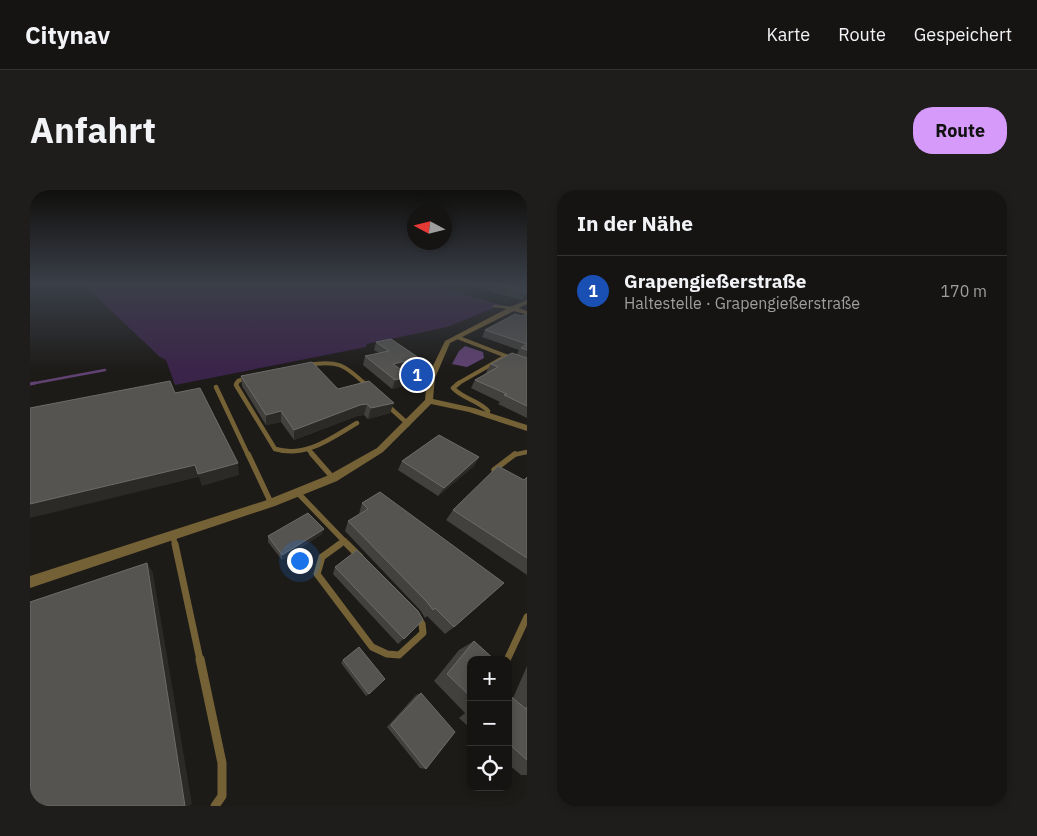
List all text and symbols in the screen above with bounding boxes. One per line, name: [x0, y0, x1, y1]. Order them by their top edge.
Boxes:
text: Citynav: [25, 19, 110, 51]
text: Karte: [767, 23, 810, 46]
text: Route: [838, 23, 886, 46]
text: Gespeichert: [914, 23, 1012, 46]
text: Anfahrt: [30, 107, 156, 153]
button: Route: [913, 107, 1007, 154]
north arrow: [407, 205, 452, 250]
text: In der Nähe: [577, 209, 693, 237]
text: Grapengießerstraße: [624, 269, 806, 293]
text: 1: [588, 281, 598, 301]
text: 170 m: [940, 281, 987, 301]
text: Haltestelle · Grapengießerstraße: [624, 293, 860, 313]
pin: 1: [401, 356, 433, 394]
your location: [287, 548, 313, 574]
map controls: [467, 656, 512, 791]
button: +: [467, 656, 512, 701]
button: −: [467, 701, 512, 746]
button: locate: [467, 746, 512, 791]

